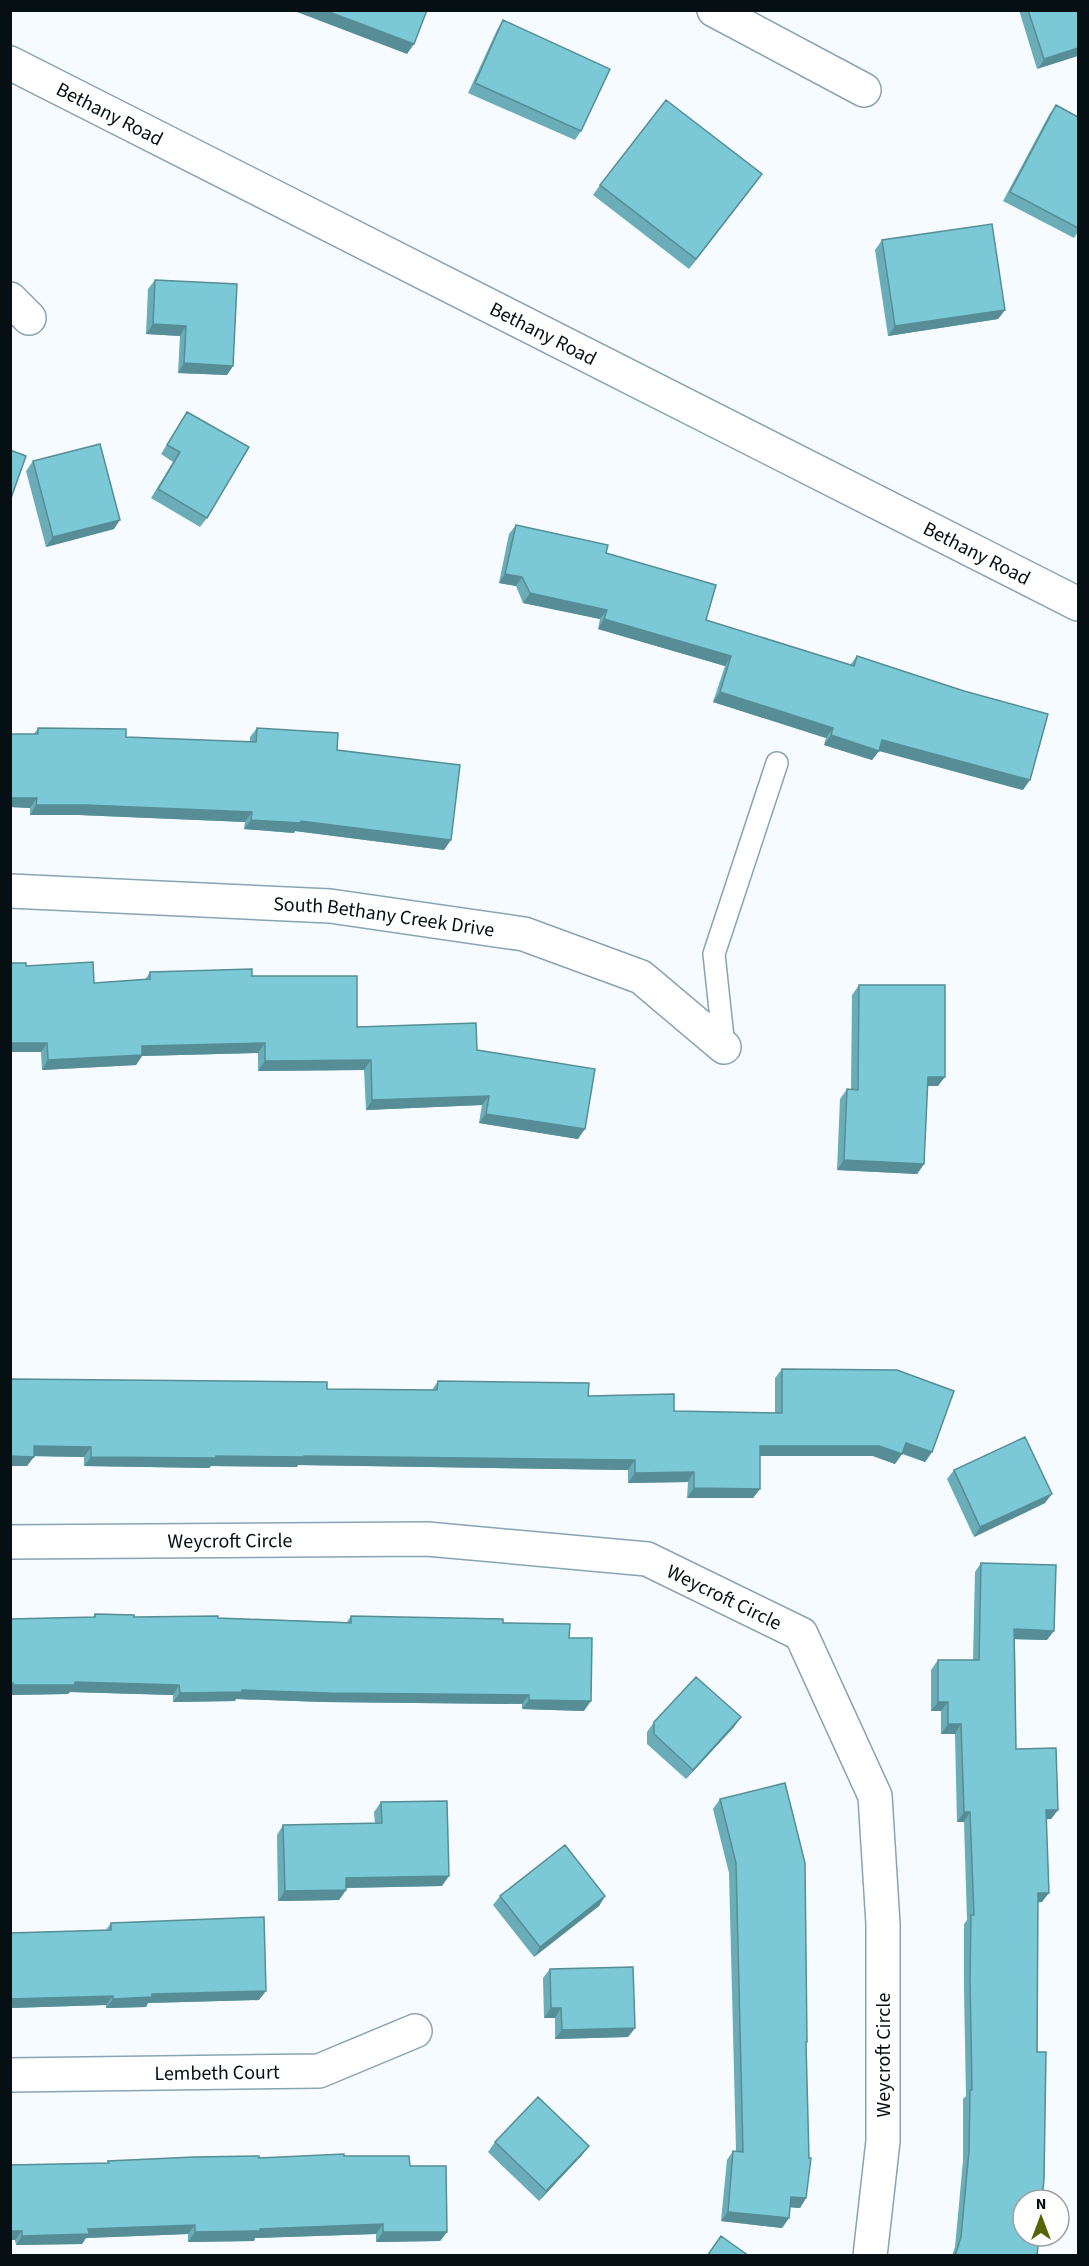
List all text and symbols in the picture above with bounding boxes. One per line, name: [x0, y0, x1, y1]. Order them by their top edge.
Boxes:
street label: Bethany Road: [51, 76, 168, 153]
street label: Bethany Road: [485, 295, 601, 373]
street label: Bethany Road: [918, 515, 1035, 593]
street label: South Bethany Creek Drive: [273, 890, 496, 945]
street label: Weycroft Circle: [167, 1527, 293, 1556]
street label: Weycroft Circle: [662, 1558, 786, 1638]
street label: Weycroft Circle: [870, 1993, 898, 2117]
street label: Lembeth Court: [154, 2059, 280, 2088]
north arrow: [1011, 2188, 1071, 2248]
text: N: [1036, 2193, 1046, 2215]

